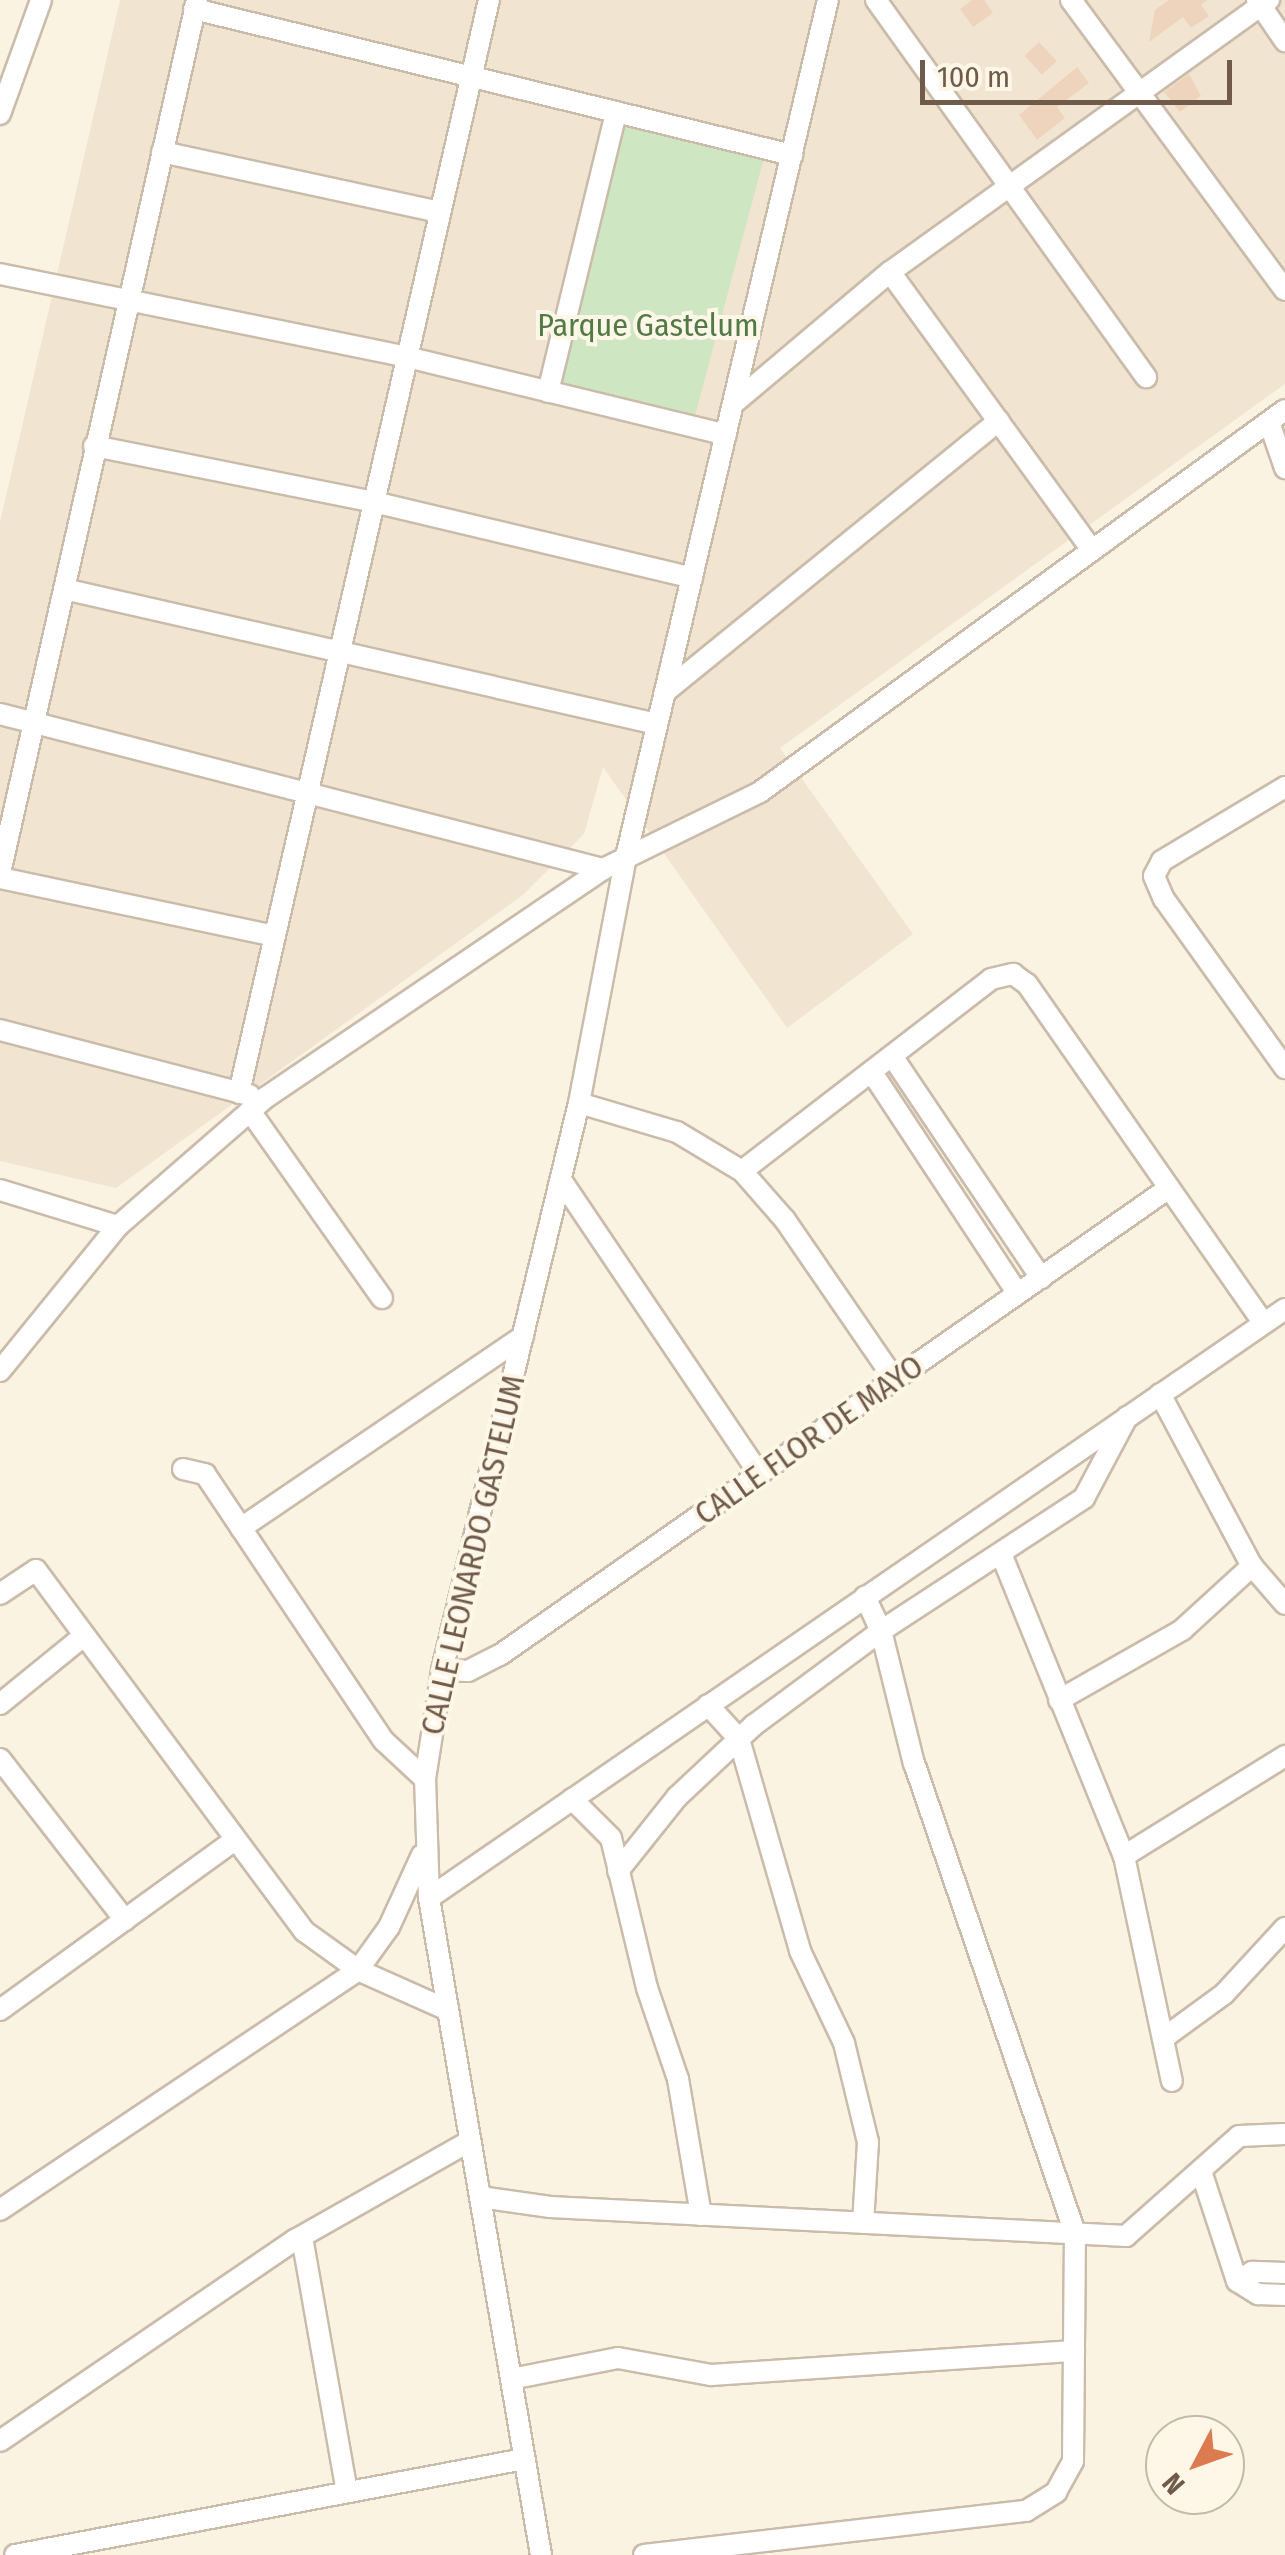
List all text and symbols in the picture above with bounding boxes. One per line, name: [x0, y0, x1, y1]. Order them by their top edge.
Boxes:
scale bar: [925, 40, 1238, 102]
text: 100 m: [937, 59, 1010, 95]
park label: Parque Gastelum: [537, 306, 759, 344]
street label: CALLE FLOR DE MAYO: [687, 1347, 931, 1533]
street label: CALLE LEONARDO GASTELUM: [413, 1371, 533, 1739]
north arrow: [1145, 2415, 1245, 2515]
text: N: [1156, 2467, 1191, 2501]

